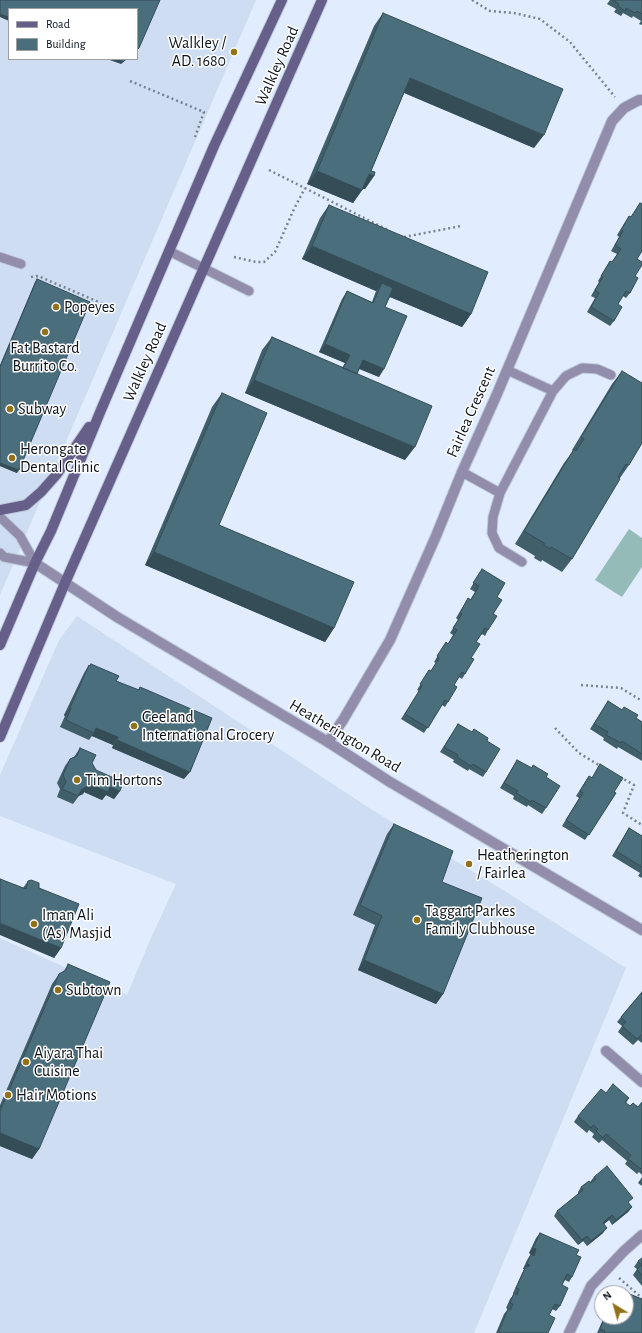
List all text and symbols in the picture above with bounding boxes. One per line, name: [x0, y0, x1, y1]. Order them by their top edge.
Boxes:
legend: [8, 8, 138, 60]
text: Road: [46, 18, 70, 30]
street label: Walkley Road: [251, 23, 303, 109]
place label: Walkley / AD. 1680: [169, 33, 226, 71]
text: Building: [46, 38, 86, 50]
marker: Walkley / AD. 1680: [229, 47, 239, 57]
place label: Popeyes: [64, 297, 115, 317]
marker: Popeyes: [51, 302, 61, 312]
street label: Walkley Road: [119, 319, 171, 405]
marker: Fat Bastard Burrito Co.: [40, 327, 50, 337]
place label: Fat Bastard Burrito Co.: [10, 338, 80, 376]
street label: Fairlea Crescent: [442, 363, 500, 461]
place label: Subway: [18, 399, 66, 419]
marker: Subway: [5, 404, 15, 414]
place label: Herongate Dental Clinic: [20, 439, 99, 477]
marker: Herongate Dental Clinic: [7, 453, 17, 463]
street label: Heatherington Road: [286, 695, 404, 777]
place label: Geeland International Grocery: [142, 707, 274, 745]
marker: Geeland International Grocery: [129, 721, 139, 731]
place label: Tim Hortons: [85, 770, 162, 790]
marker: Tim Hortons: [72, 775, 82, 785]
place label: Heatherington / Fairlea: [477, 845, 569, 883]
marker: Heatherington / Fairlea: [464, 859, 474, 869]
place label: Taggart Parkes Family Clubhouse: [425, 901, 535, 939]
place label: Iman Ali (As) Masjid: [42, 905, 111, 943]
marker: Taggart Parkes Family Clubhouse: [412, 915, 422, 925]
marker: Iman Ali (As) Masjid: [29, 919, 39, 929]
place label: Subtown: [66, 980, 121, 1000]
marker: Subtown: [53, 985, 63, 995]
place label: Aiyara Thai Cuisine: [34, 1043, 103, 1081]
marker: Aiyara Thai Cuisine: [21, 1057, 31, 1067]
place label: Hair Motions: [16, 1085, 97, 1105]
marker: Hair Motions: [3, 1090, 13, 1100]
north arrow: [594, 1285, 634, 1325]
text: N: [601, 1289, 613, 1303]

